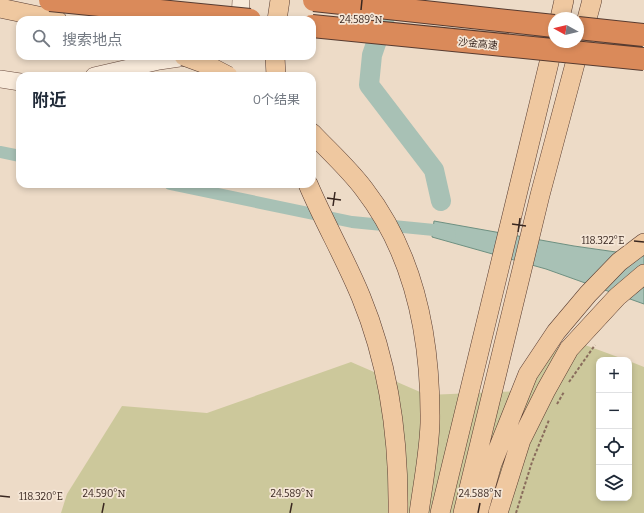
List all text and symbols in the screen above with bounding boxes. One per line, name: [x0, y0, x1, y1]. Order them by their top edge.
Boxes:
north arrow: [548, 12, 584, 48]
text: 24.589°N: [340, 14, 382, 26]
search box: [16, 16, 316, 60]
icon: search: [30, 27, 52, 49]
text: 搜索地点: [62, 31, 122, 49]
street label: 沙金高速: [457, 36, 498, 52]
text: 附近: [32, 90, 66, 111]
text: 0个结果: [253, 92, 300, 107]
text: 118.322°E: [581, 235, 625, 247]
map controls: [596, 357, 632, 501]
button: +: [596, 357, 632, 393]
button: −: [596, 393, 632, 429]
button: locate: [596, 429, 632, 465]
button: layers: [596, 465, 632, 501]
text: 24.590°N: [82, 488, 126, 500]
text: 24.589°N: [271, 488, 313, 500]
text: 24.588°N: [458, 488, 502, 500]
text: 118.320°E: [19, 491, 63, 503]

